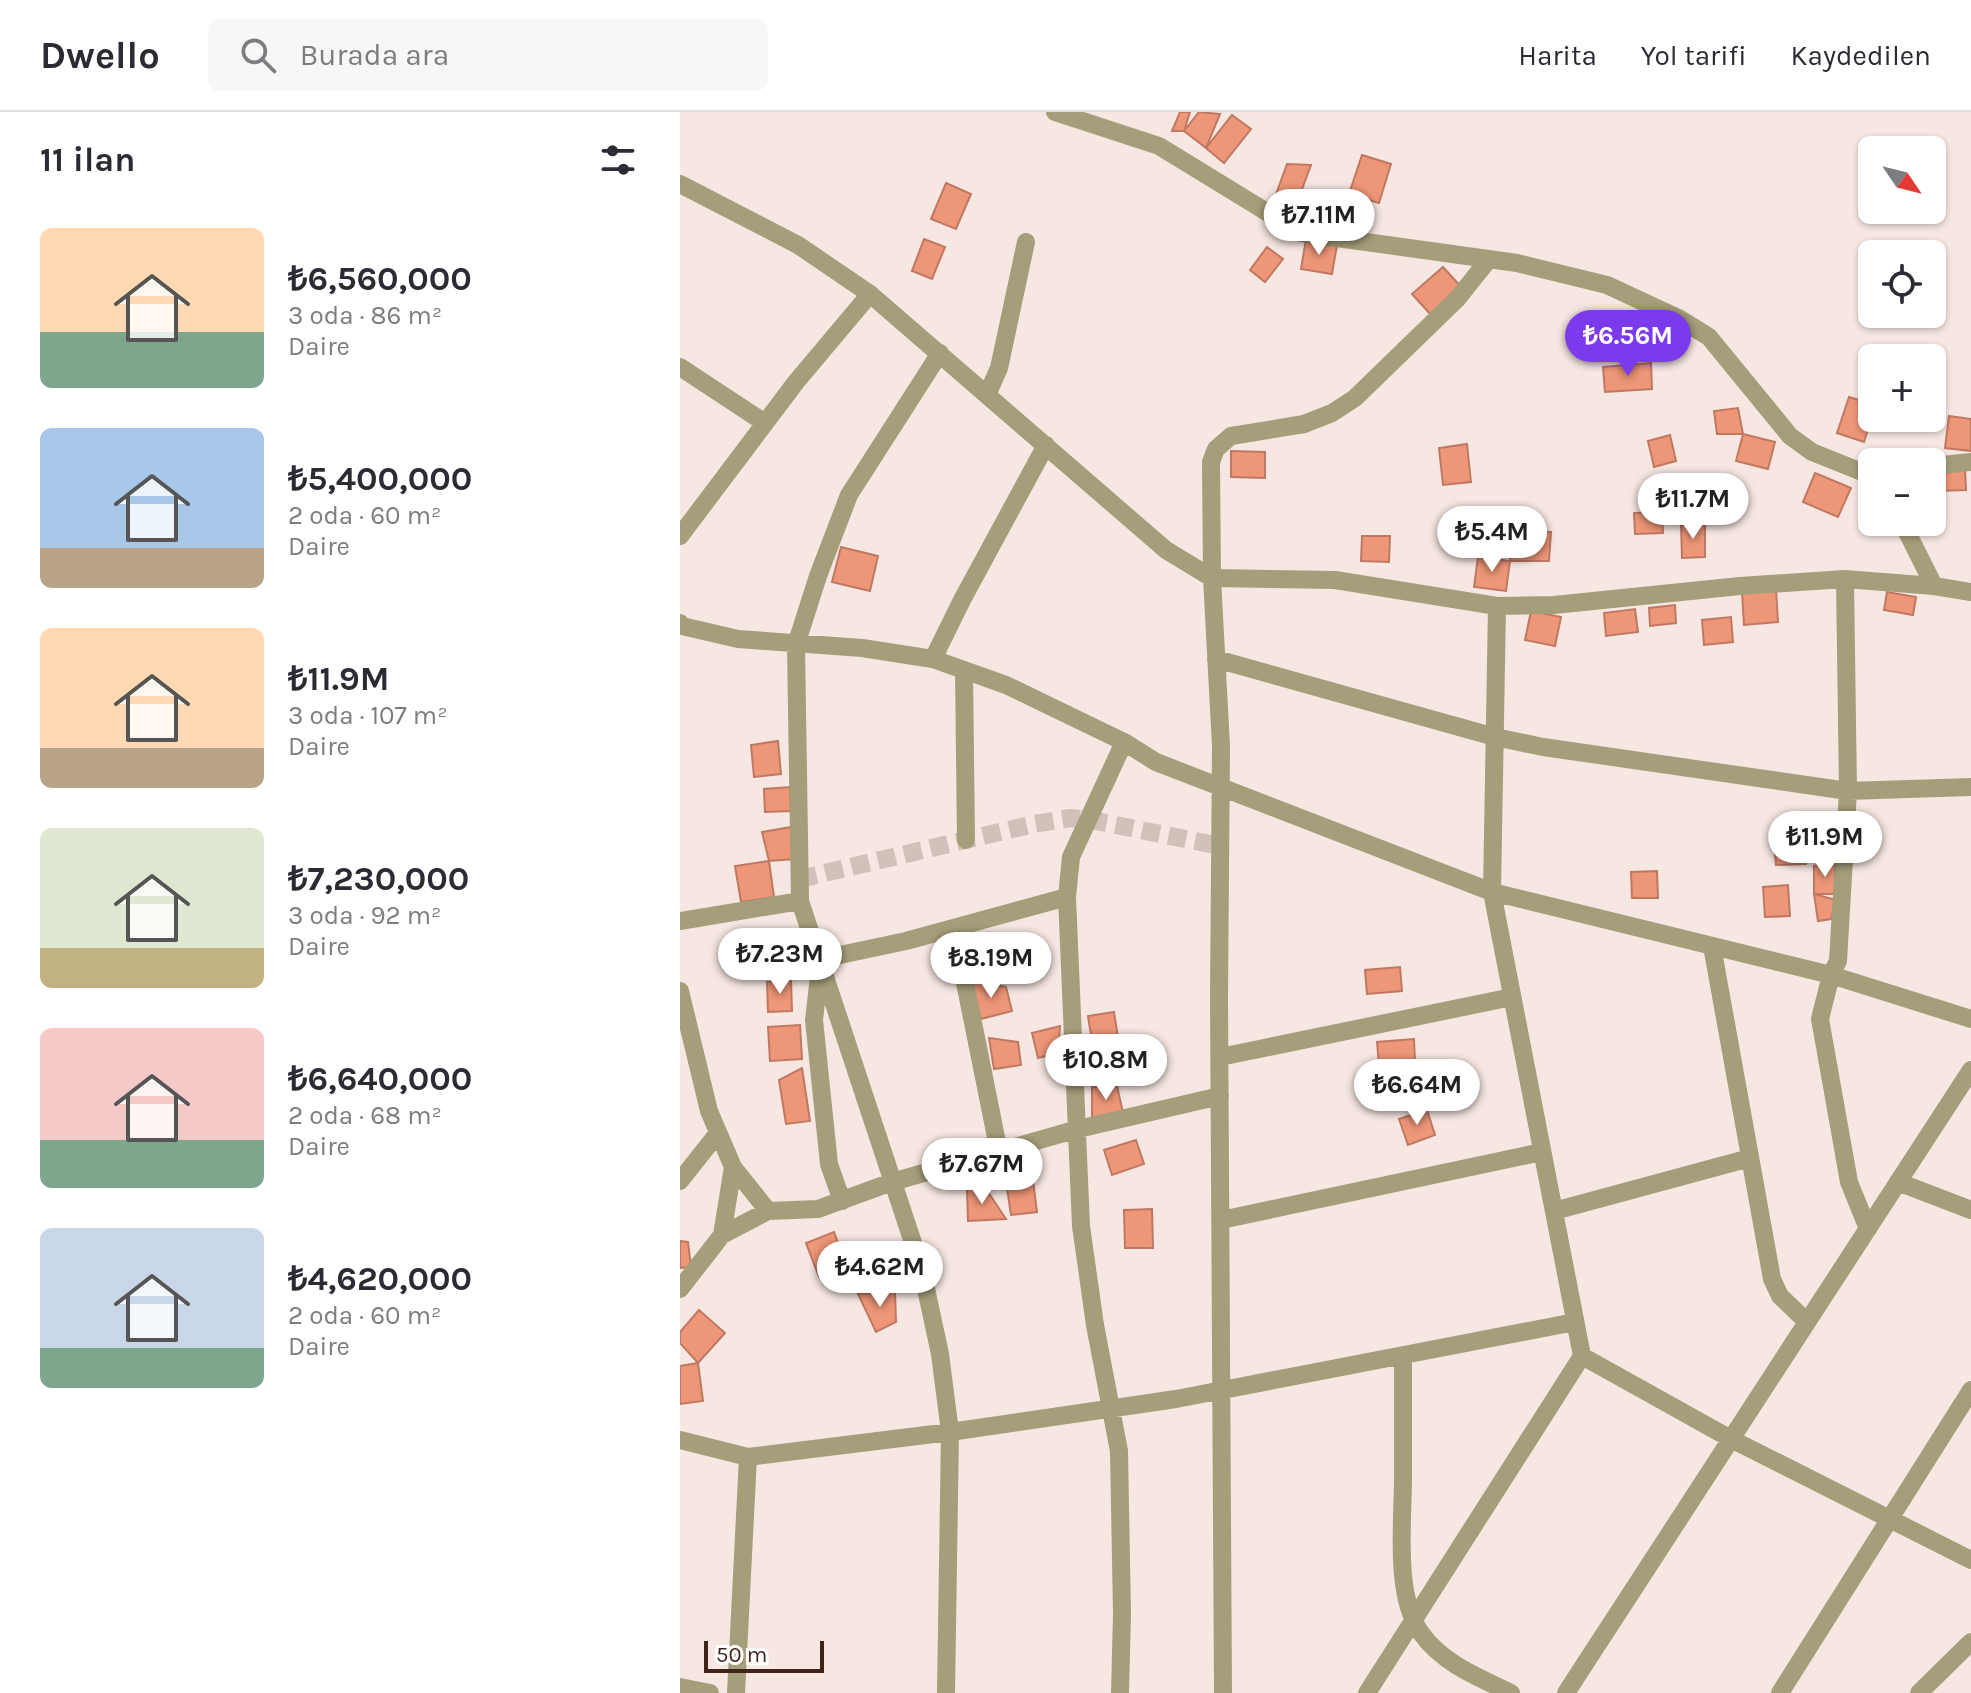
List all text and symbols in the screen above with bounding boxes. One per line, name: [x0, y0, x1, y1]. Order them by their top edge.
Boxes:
search box: [208, 19, 768, 91]
text: Dwello: [40, 33, 160, 78]
icon: search: [236, 33, 280, 77]
text: Burada ara: [300, 37, 449, 73]
text: Harita: [1518, 39, 1597, 72]
text: Yol tarifi: [1641, 39, 1747, 72]
text: Kaydedilen: [1791, 39, 1931, 72]
north arrow: [1858, 136, 1946, 224]
map controls: [1858, 136, 1946, 536]
icon: filters: [596, 138, 640, 182]
text: 11 ilan: [40, 140, 135, 180]
pin: ₺7.11M: [1254, 189, 1384, 257]
text: ₺7.11M: [1282, 199, 1356, 230]
button: locate: [1858, 240, 1946, 328]
text: ₺6,560,000: [288, 259, 472, 299]
icon: home: [104, 260, 200, 356]
text: 3 oda · 86 m²: [288, 300, 442, 331]
pin: ₺6.56M: [1563, 310, 1693, 378]
text: ₺6.56M: [1583, 320, 1673, 351]
text: Daire: [288, 331, 350, 362]
button: +: [1858, 344, 1946, 432]
button: −: [1858, 448, 1946, 536]
text: ₺5,400,000: [288, 459, 472, 499]
icon: home: [104, 460, 200, 556]
pin: ₺11.7M: [1628, 473, 1758, 541]
text: ₺11.7M: [1656, 483, 1730, 514]
text: 2 oda · 60 m²: [288, 500, 441, 531]
pin: ₺5.4M: [1436, 506, 1548, 574]
text: ₺5.4M: [1455, 516, 1529, 547]
text: Daire: [288, 531, 350, 562]
text: ₺11.9M: [288, 659, 389, 699]
icon: home: [104, 660, 200, 756]
text: 3 oda · 107 m²: [288, 700, 448, 731]
text: Daire: [288, 731, 350, 762]
pin: ₺11.9M: [1760, 811, 1890, 879]
text: ₺11.9M: [1786, 821, 1864, 852]
text: ₺7,230,000: [288, 859, 469, 899]
icon: home: [104, 860, 200, 956]
text: 3 oda · 92 m²: [288, 900, 442, 931]
pin: ₺7.23M: [715, 928, 845, 996]
text: Daire: [288, 931, 350, 962]
pin: ₺8.19M: [926, 932, 1056, 1000]
text: ₺7.23M: [736, 938, 824, 969]
text: ₺8.19M: [948, 942, 1034, 973]
pin: ₺10.8M: [1041, 1034, 1171, 1102]
text: ₺10.8M: [1063, 1044, 1149, 1075]
text: ₺6,640,000: [288, 1059, 472, 1099]
pin: ₺6.64M: [1352, 1059, 1482, 1127]
icon: home: [104, 1060, 200, 1156]
text: ₺6.64M: [1372, 1069, 1462, 1100]
text: 2 oda · 68 m²: [288, 1100, 442, 1131]
text: Daire: [288, 1131, 350, 1162]
pin: ₺7.67M: [917, 1138, 1047, 1206]
text: ₺7.67M: [940, 1148, 1024, 1179]
pin: ₺4.62M: [815, 1241, 945, 1309]
text: ₺4.62M: [835, 1251, 925, 1282]
text: ₺4,620,000: [288, 1259, 472, 1299]
icon: home: [104, 1260, 200, 1356]
text: 2 oda · 60 m²: [288, 1300, 441, 1331]
text: Daire: [288, 1331, 350, 1362]
scale bar: [704, 1637, 824, 1673]
text: 50 m: [716, 1642, 767, 1668]

